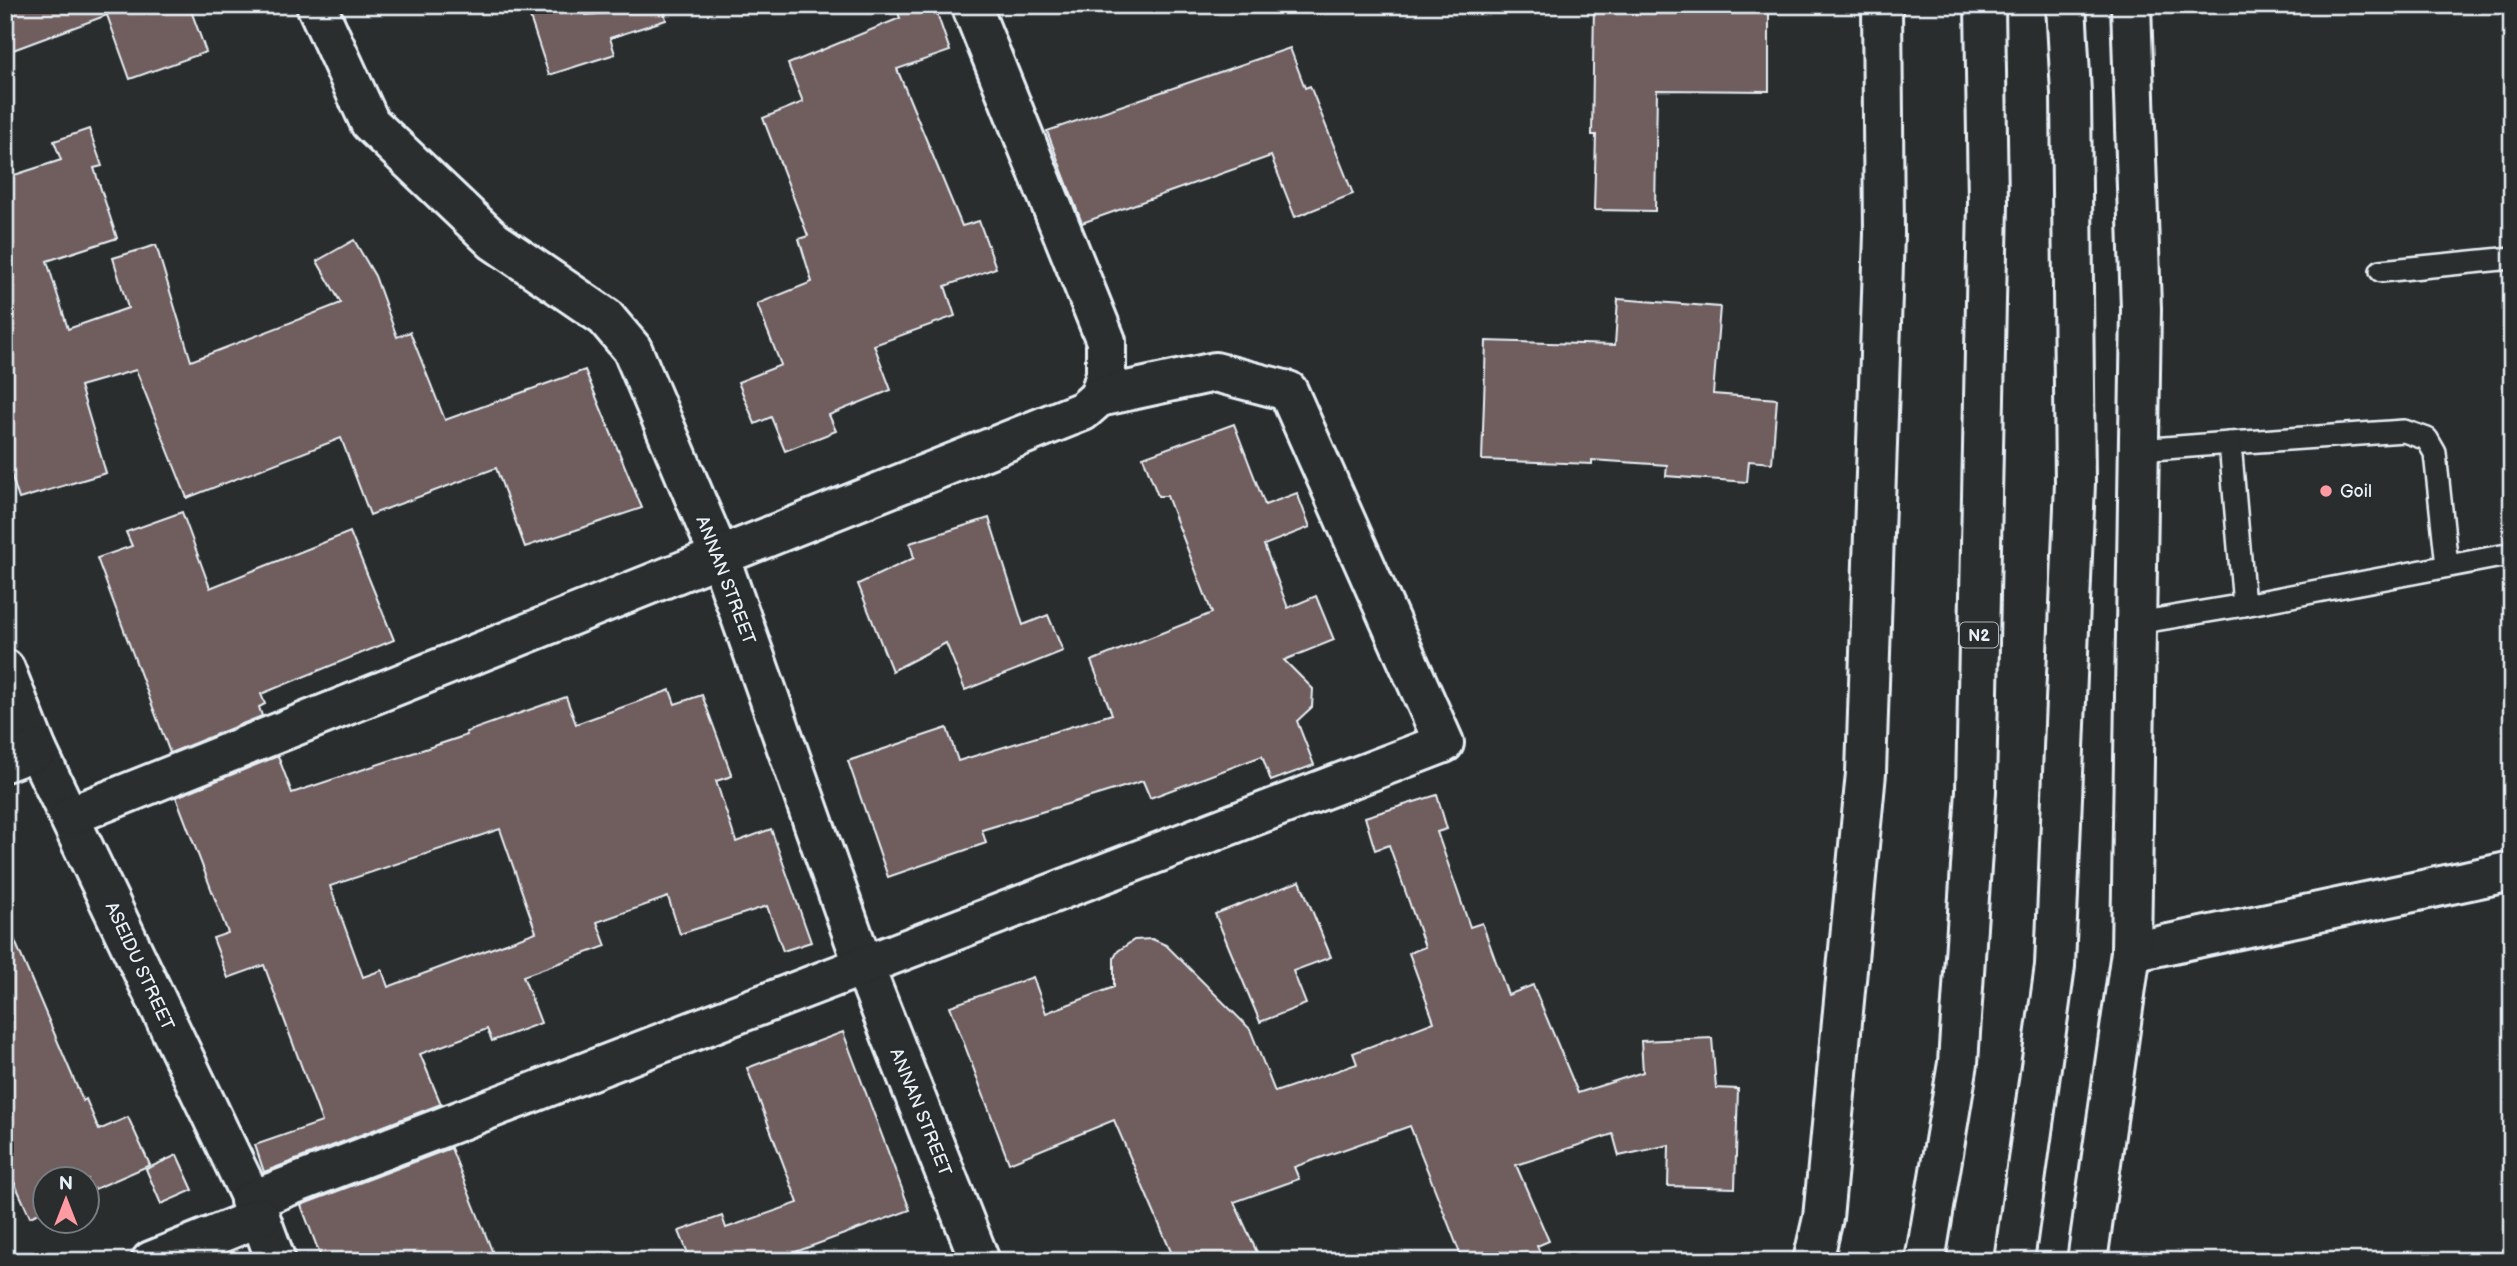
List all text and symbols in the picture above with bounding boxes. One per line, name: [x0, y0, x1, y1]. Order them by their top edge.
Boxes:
place label: Goil: [2340, 481, 2372, 502]
marker: Goil: [2318, 483, 2334, 499]
street label: ANNAN STREET: [691, 513, 760, 648]
road number: N2: [1960, 622, 1998, 648]
street label: ASEIDU STREET: [101, 899, 178, 1034]
street label: ANNAN STREET: [885, 1045, 956, 1179]
north arrow: [32, 1164, 102, 1234]
text: N: [59, 1173, 73, 1196]

